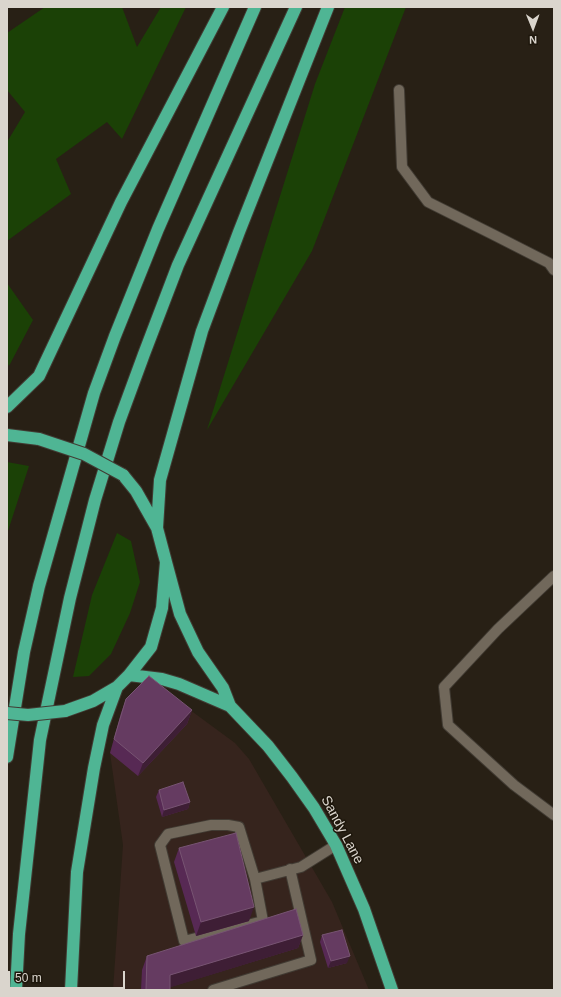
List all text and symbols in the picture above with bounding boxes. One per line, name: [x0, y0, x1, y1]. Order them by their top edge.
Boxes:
north arrow: [513, 8, 553, 48]
text: N: [529, 34, 537, 46]
street label: Sandy Lane: [317, 793, 367, 867]
scale bar: [10, 963, 127, 989]
text: 50 m: [15, 971, 42, 985]

